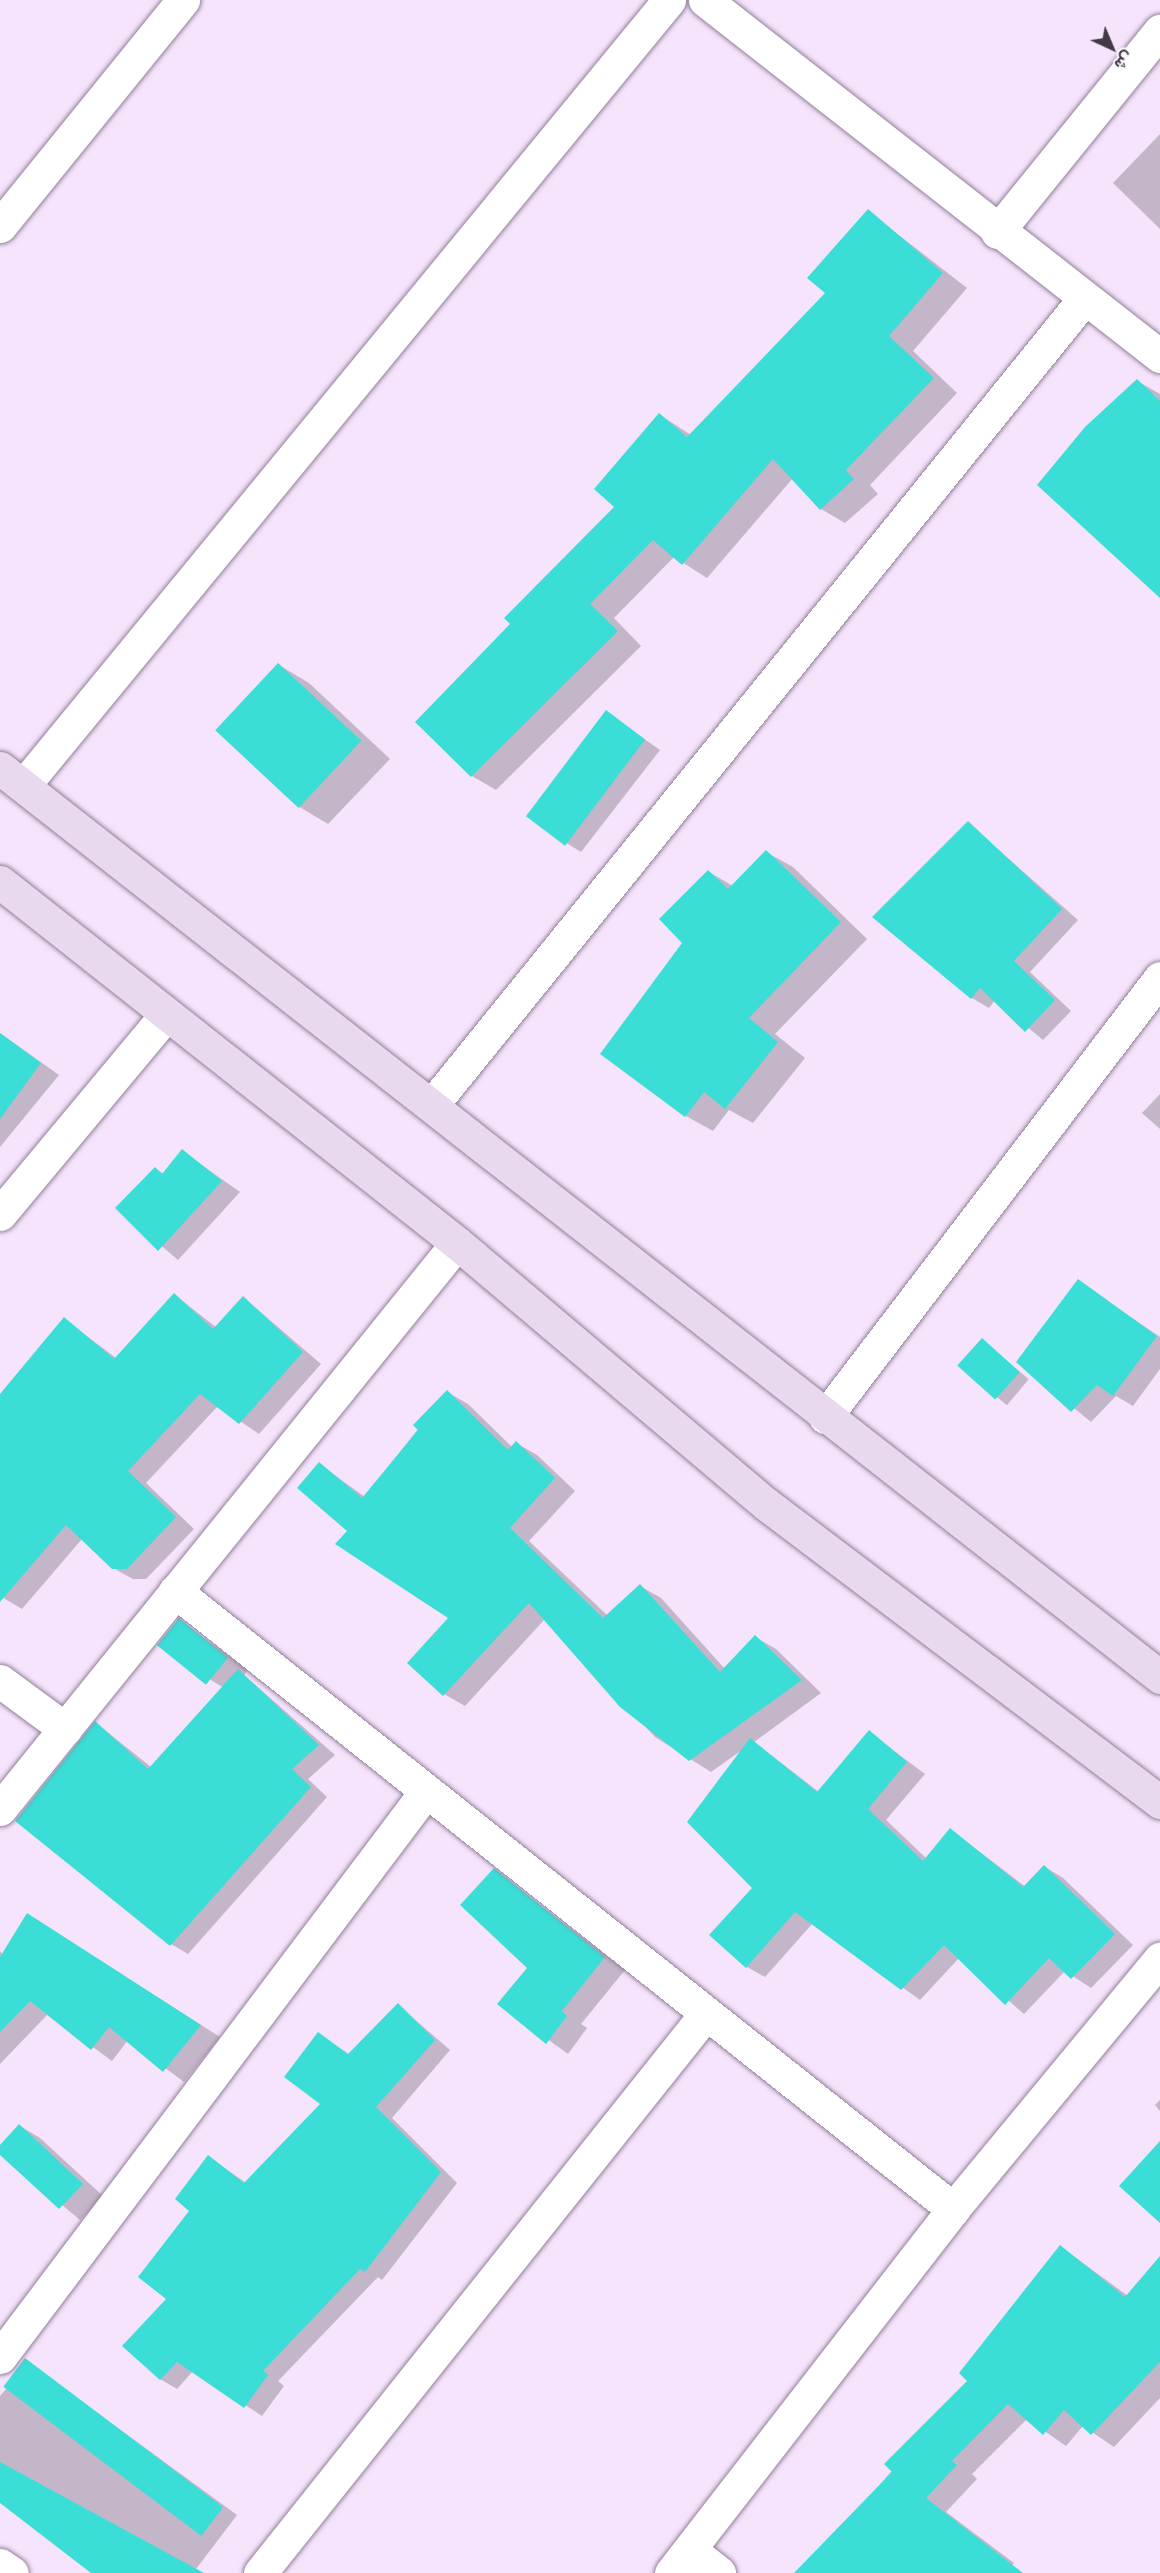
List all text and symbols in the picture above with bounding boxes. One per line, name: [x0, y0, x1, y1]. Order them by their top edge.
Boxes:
north arrow: [1082, 18, 1142, 78]
text: ش: [1110, 46, 1139, 76]

